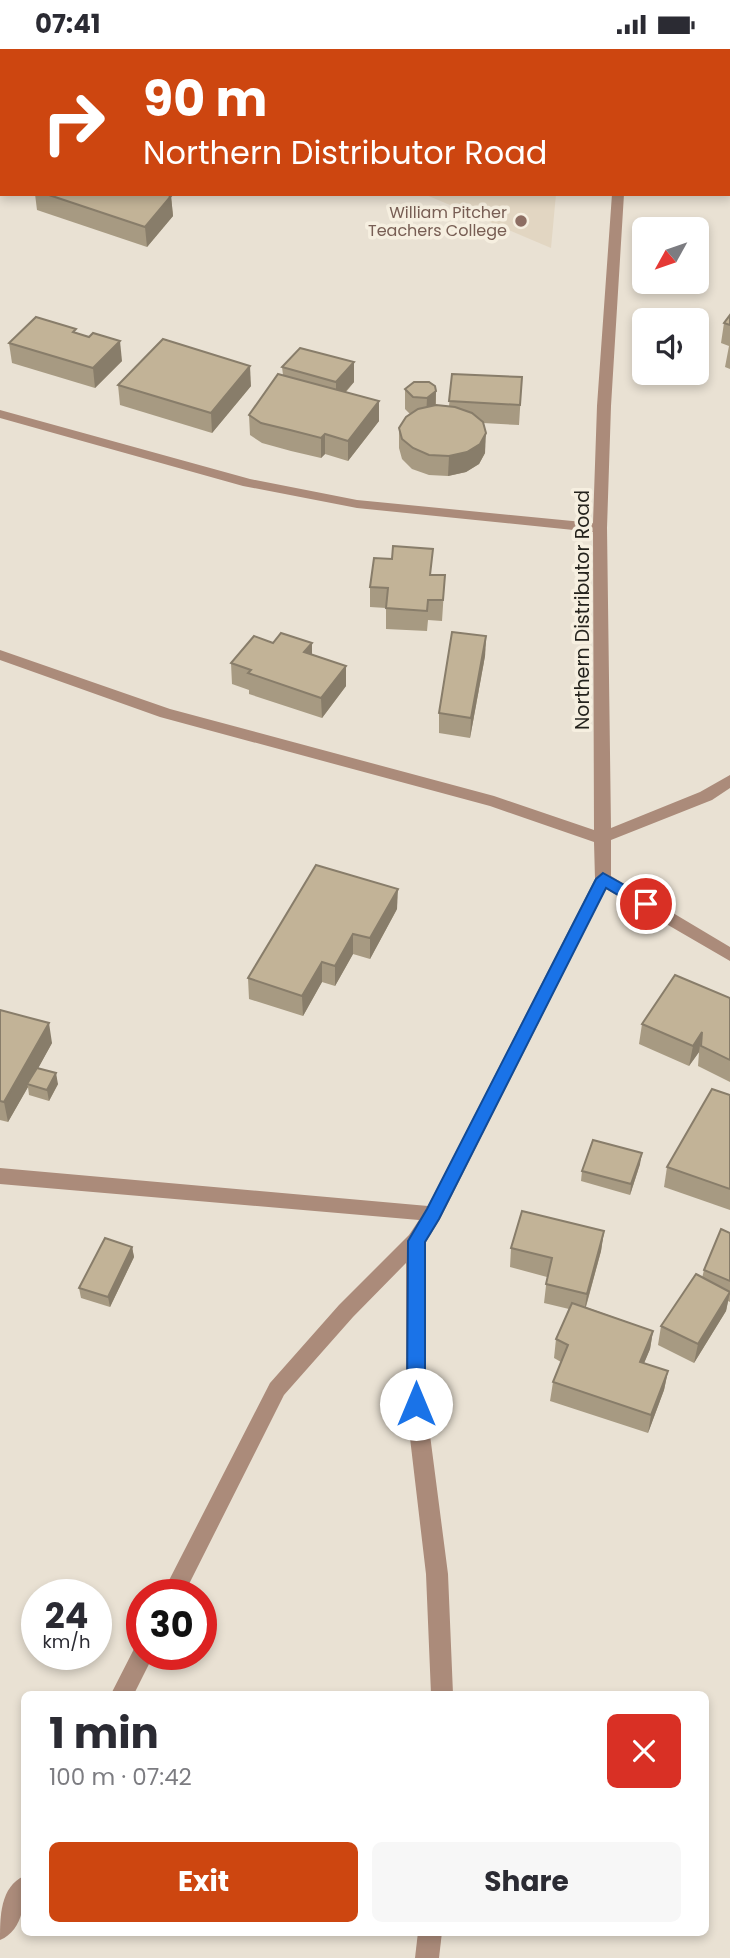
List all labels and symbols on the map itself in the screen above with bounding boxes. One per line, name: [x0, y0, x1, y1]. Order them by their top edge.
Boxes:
place label: William Pitcher Teachers College: [368, 201, 507, 242]
marker: William Pitcher Teachers College: [513, 213, 529, 229]
north arrow: [632, 217, 709, 294]
street label: Northern Distributor Road: [569, 490, 596, 730]
pin: [616, 874, 676, 934]
position arrow: [379, 1367, 453, 1441]
speed limit sign: 30: [126, 1579, 217, 1670]

